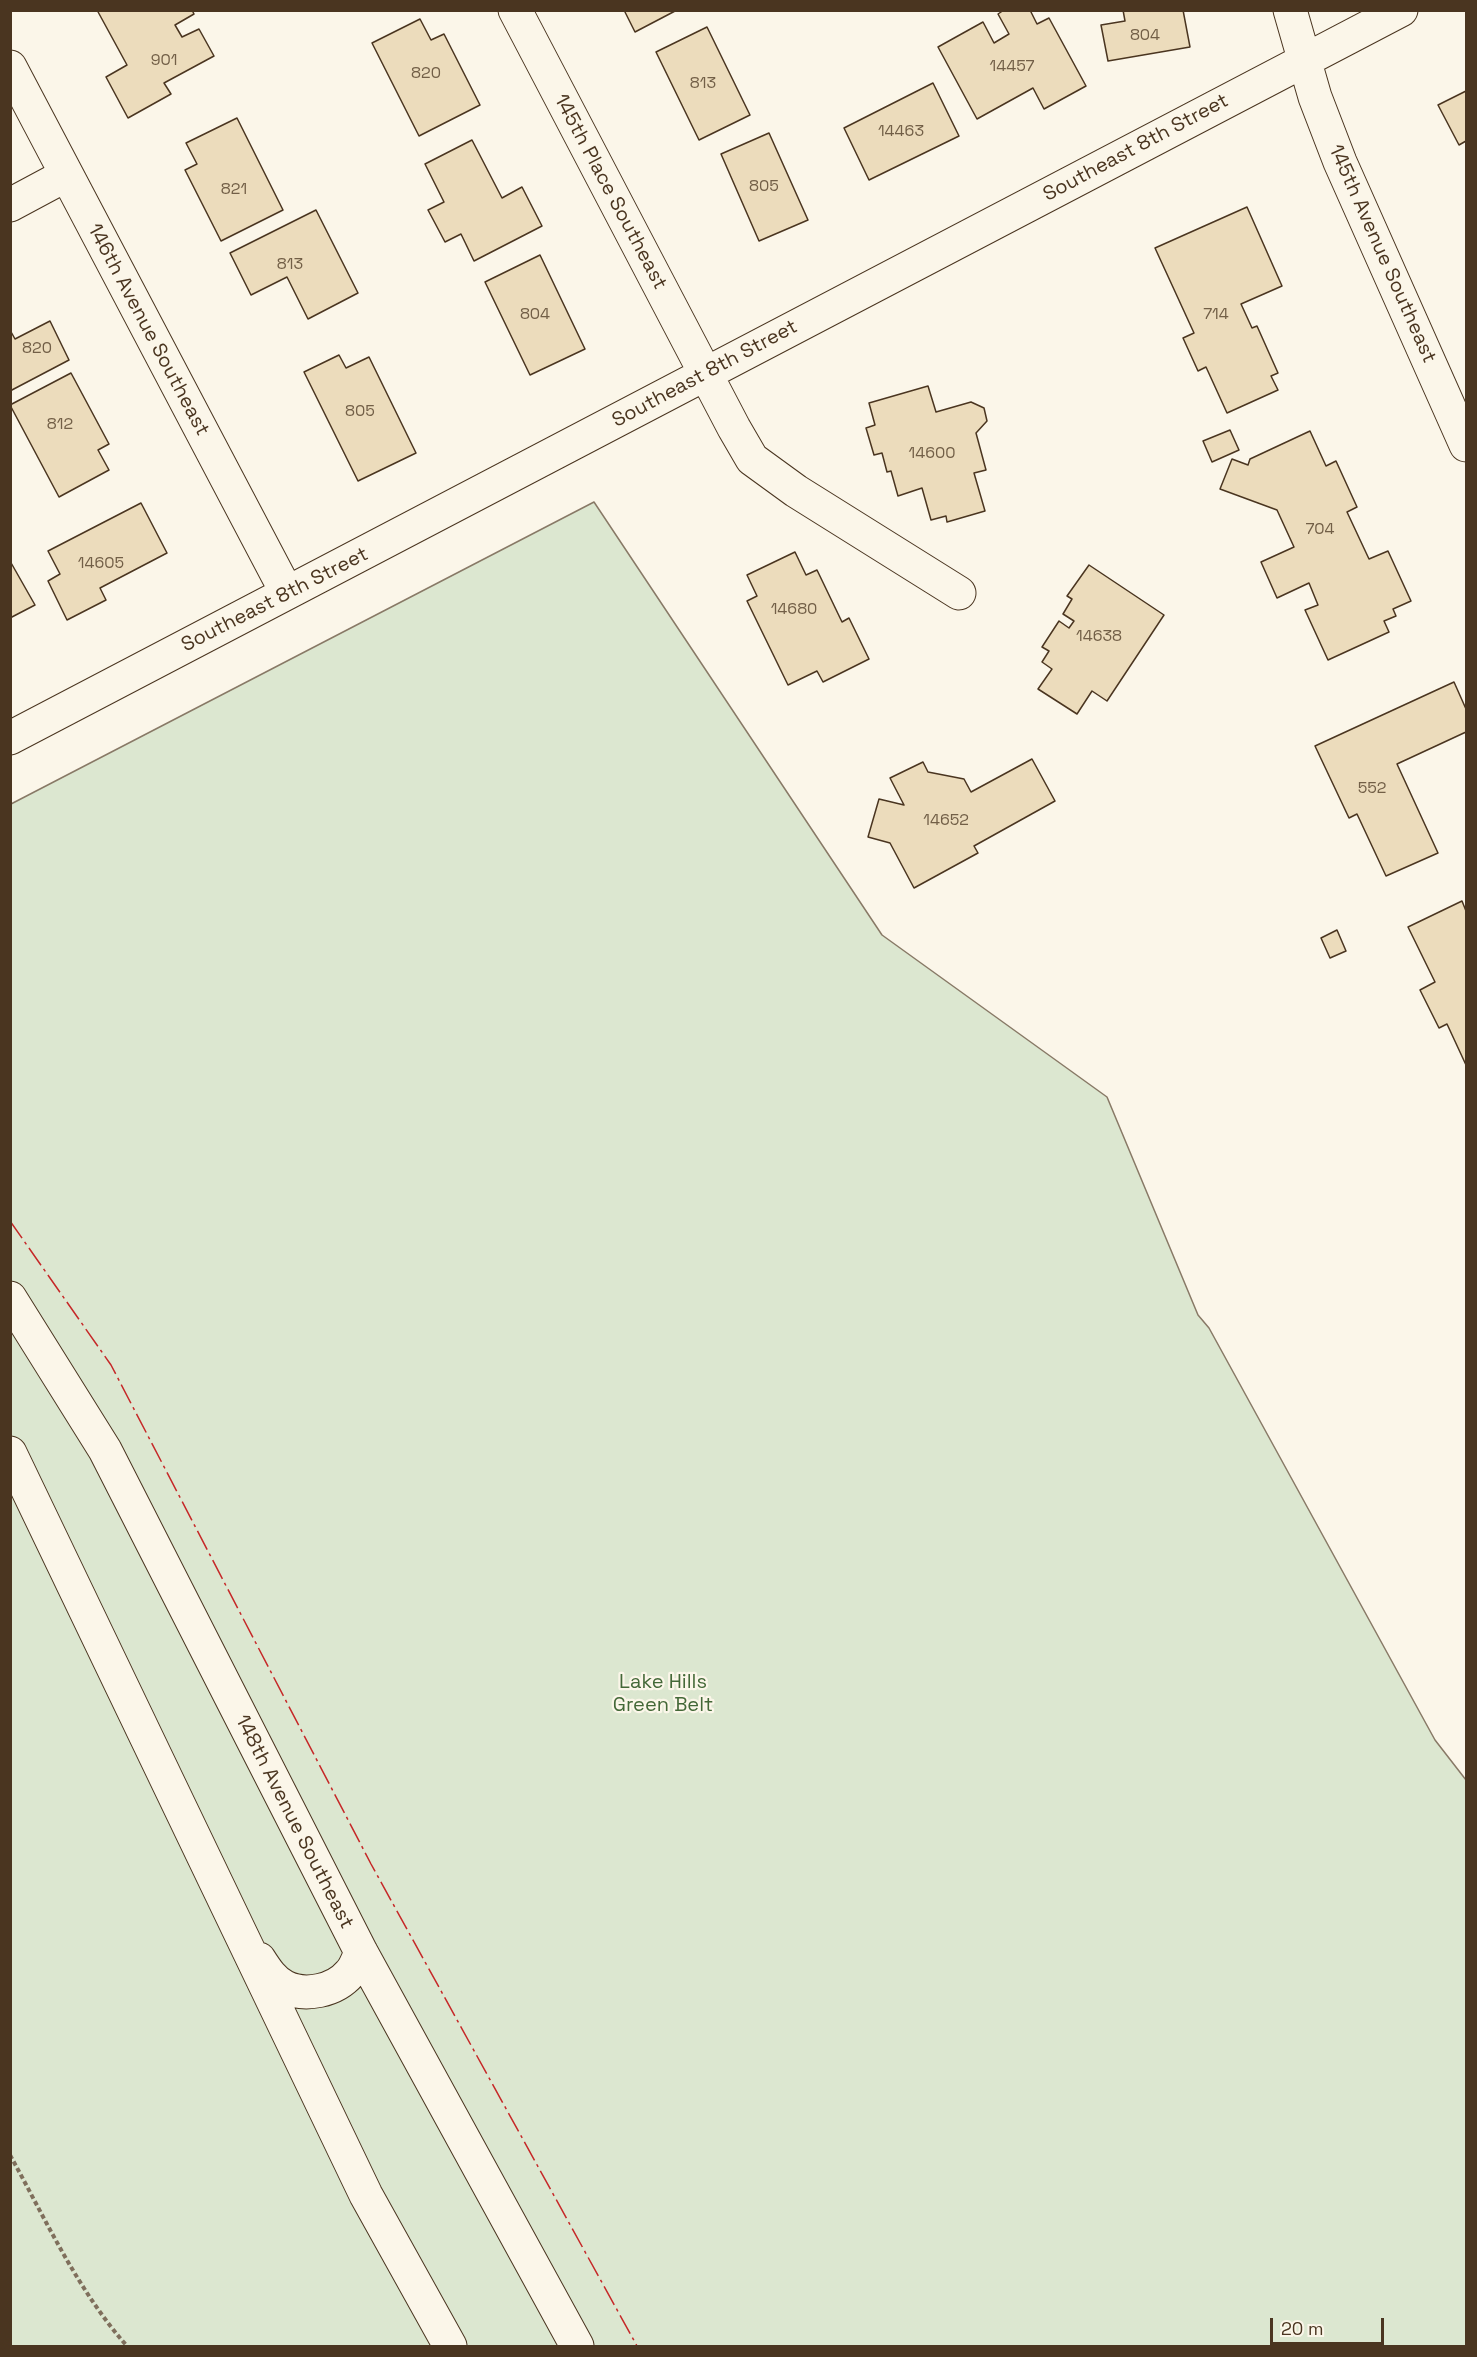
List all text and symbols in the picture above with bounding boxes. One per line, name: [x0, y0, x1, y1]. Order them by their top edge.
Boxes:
house number: 804: [1130, 26, 1160, 46]
house number: 901: [151, 51, 177, 71]
house number: 14457: [989, 57, 1035, 77]
house number: 820: [411, 64, 441, 84]
house number: 813: [690, 74, 716, 94]
street label: Southeast 8th Street: [1039, 89, 1233, 207]
street label: 145th Place Southeast: [548, 90, 672, 294]
house number: 14463: [878, 122, 924, 142]
street label: 145th Avenue Southeast: [1323, 141, 1441, 367]
house number: 805: [749, 177, 779, 197]
house number: 821: [221, 180, 247, 200]
street label: 146th Avenue Southeast: [82, 220, 214, 440]
house number: 813: [277, 255, 303, 275]
house number: 804: [520, 305, 550, 325]
house number: 714: [1203, 305, 1229, 325]
street label: Southeast 8th Street: [608, 315, 802, 433]
house number: 820: [22, 339, 52, 359]
house number: 805: [345, 402, 375, 422]
house number: 812: [47, 415, 73, 435]
house number: 14600: [909, 444, 955, 464]
house number: 704: [1305, 520, 1335, 540]
street label: Southeast 8th Street: [178, 542, 372, 658]
house number: 14605: [78, 554, 124, 574]
house number: 14680: [771, 600, 817, 620]
house number: 14638: [1076, 627, 1122, 647]
house number: 552: [1358, 779, 1386, 799]
house number: 14652: [923, 811, 969, 831]
park label: Lake Hills Green Belt: [613, 1671, 713, 1718]
street label: 148th Avenue Southeast: [230, 1711, 358, 1933]
scale bar: [1273, 2306, 1387, 2344]
text: 20 m: [1281, 2317, 1324, 2340]

